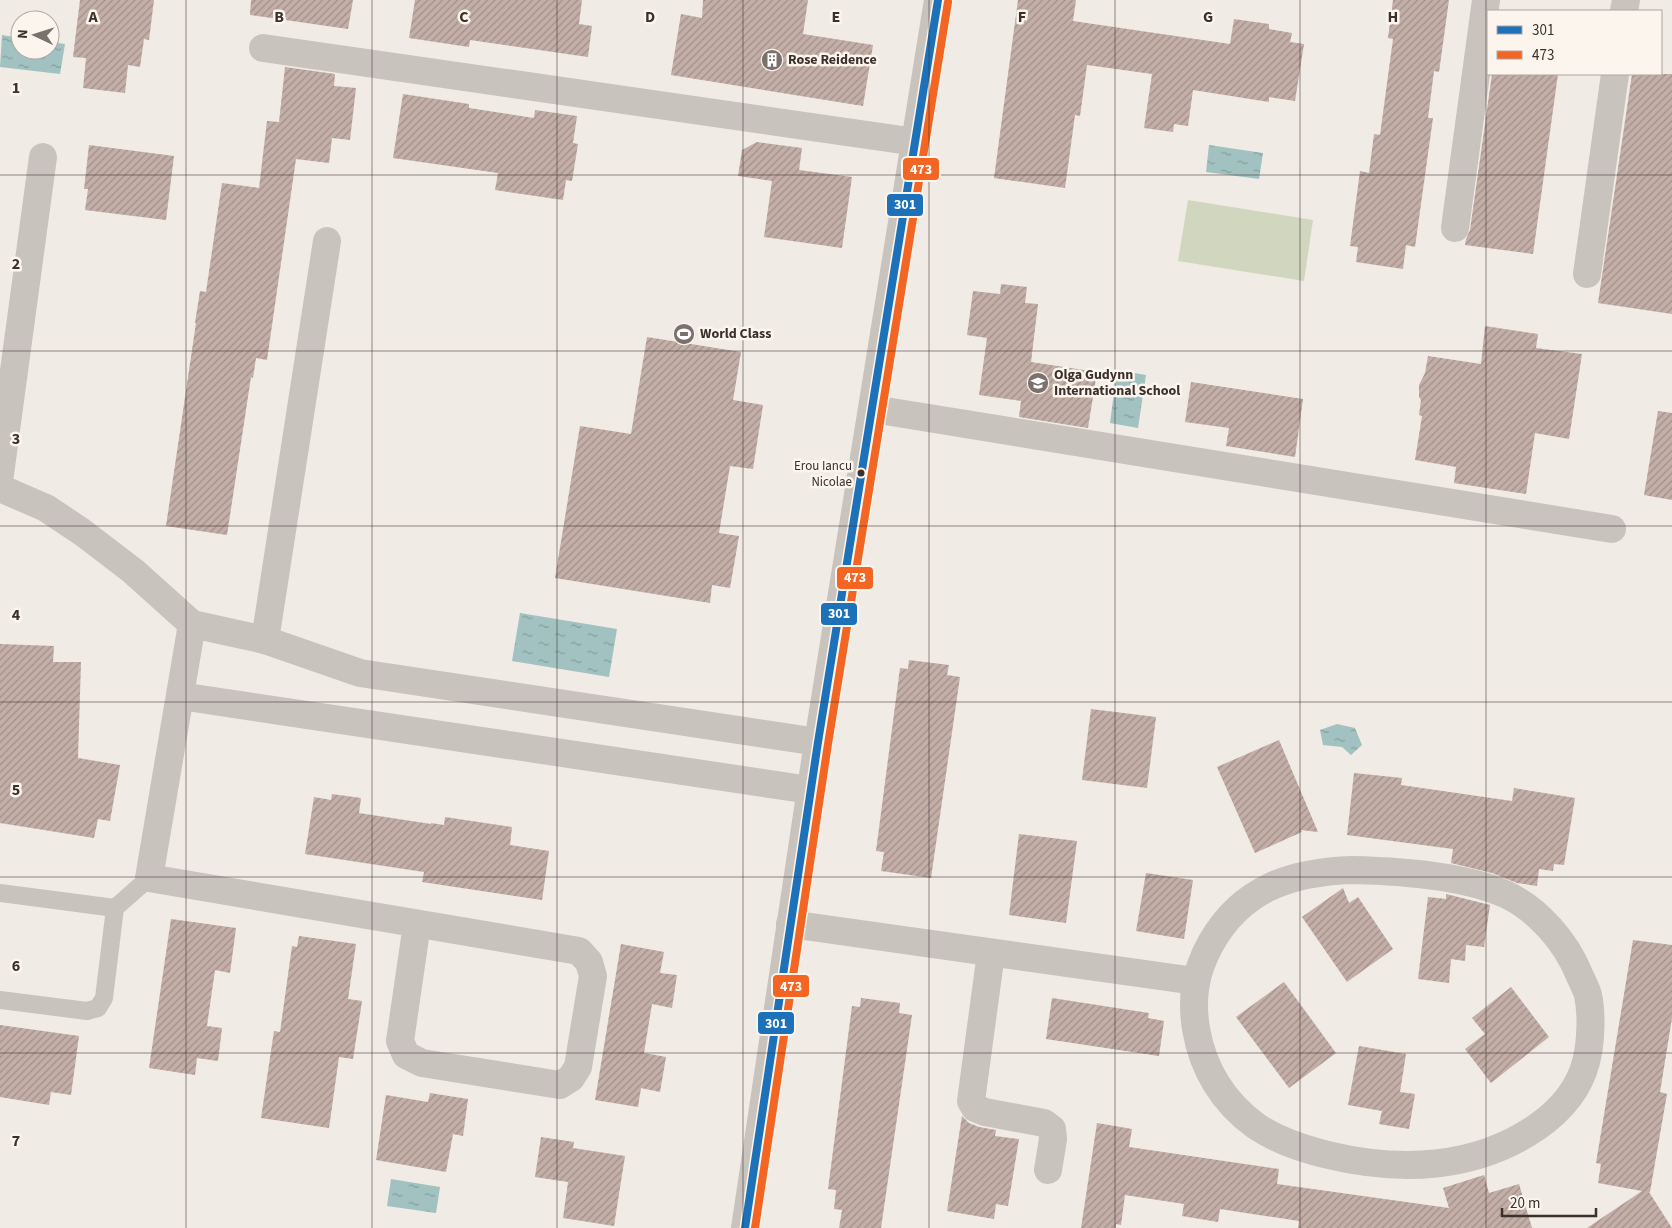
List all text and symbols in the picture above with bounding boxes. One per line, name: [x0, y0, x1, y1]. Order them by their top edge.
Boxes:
text: A: [87, 6, 98, 28]
text: B: [274, 6, 284, 28]
text: C: [459, 6, 469, 28]
text: D: [645, 6, 655, 28]
text: E: [832, 6, 840, 28]
text: F: [1018, 6, 1026, 28]
text: G: [1203, 6, 1213, 28]
text: H: [1388, 6, 1398, 28]
north arrow: [10, 10, 60, 60]
legend: [1487, 10, 1662, 75]
text: 301: [1532, 20, 1554, 41]
text: N: [13, 29, 33, 40]
text: 473: [1532, 45, 1554, 66]
building icon: Rose Reidence: [760, 48, 784, 72]
place label: Rose Reidence: [788, 50, 877, 70]
text: 1: [12, 77, 20, 99]
line badge: 473: [902, 157, 940, 181]
text: 473: [910, 160, 932, 180]
line badge: 301: [886, 193, 924, 217]
text: 301: [894, 195, 916, 215]
text: 2: [12, 253, 20, 275]
sports icon: World Class: [672, 322, 696, 346]
place label: World Class: [700, 324, 771, 344]
place label: Olga Gudynn International School: [1054, 365, 1180, 401]
school or university icon: Olga Gudynn International School: [1026, 371, 1050, 395]
text: 3: [12, 428, 20, 450]
place label: Erou Iancu Nicolae: [794, 457, 852, 491]
marker: Erou Iancu Nicolae: [856, 468, 866, 478]
line badge: 473: [836, 566, 874, 590]
text: 473: [844, 568, 866, 588]
line badge: 301: [820, 602, 858, 626]
text: 4: [12, 604, 21, 626]
text: 301: [828, 604, 850, 624]
text: 5: [12, 779, 20, 801]
text: 6: [12, 955, 20, 977]
line badge: 473: [772, 974, 810, 998]
text: 473: [780, 977, 802, 997]
line badge: 301: [757, 1011, 795, 1035]
text: 301: [765, 1014, 787, 1034]
text: 7: [12, 1130, 20, 1152]
scale bar: [1502, 1186, 1596, 1218]
text: 20 m: [1510, 1193, 1540, 1214]

